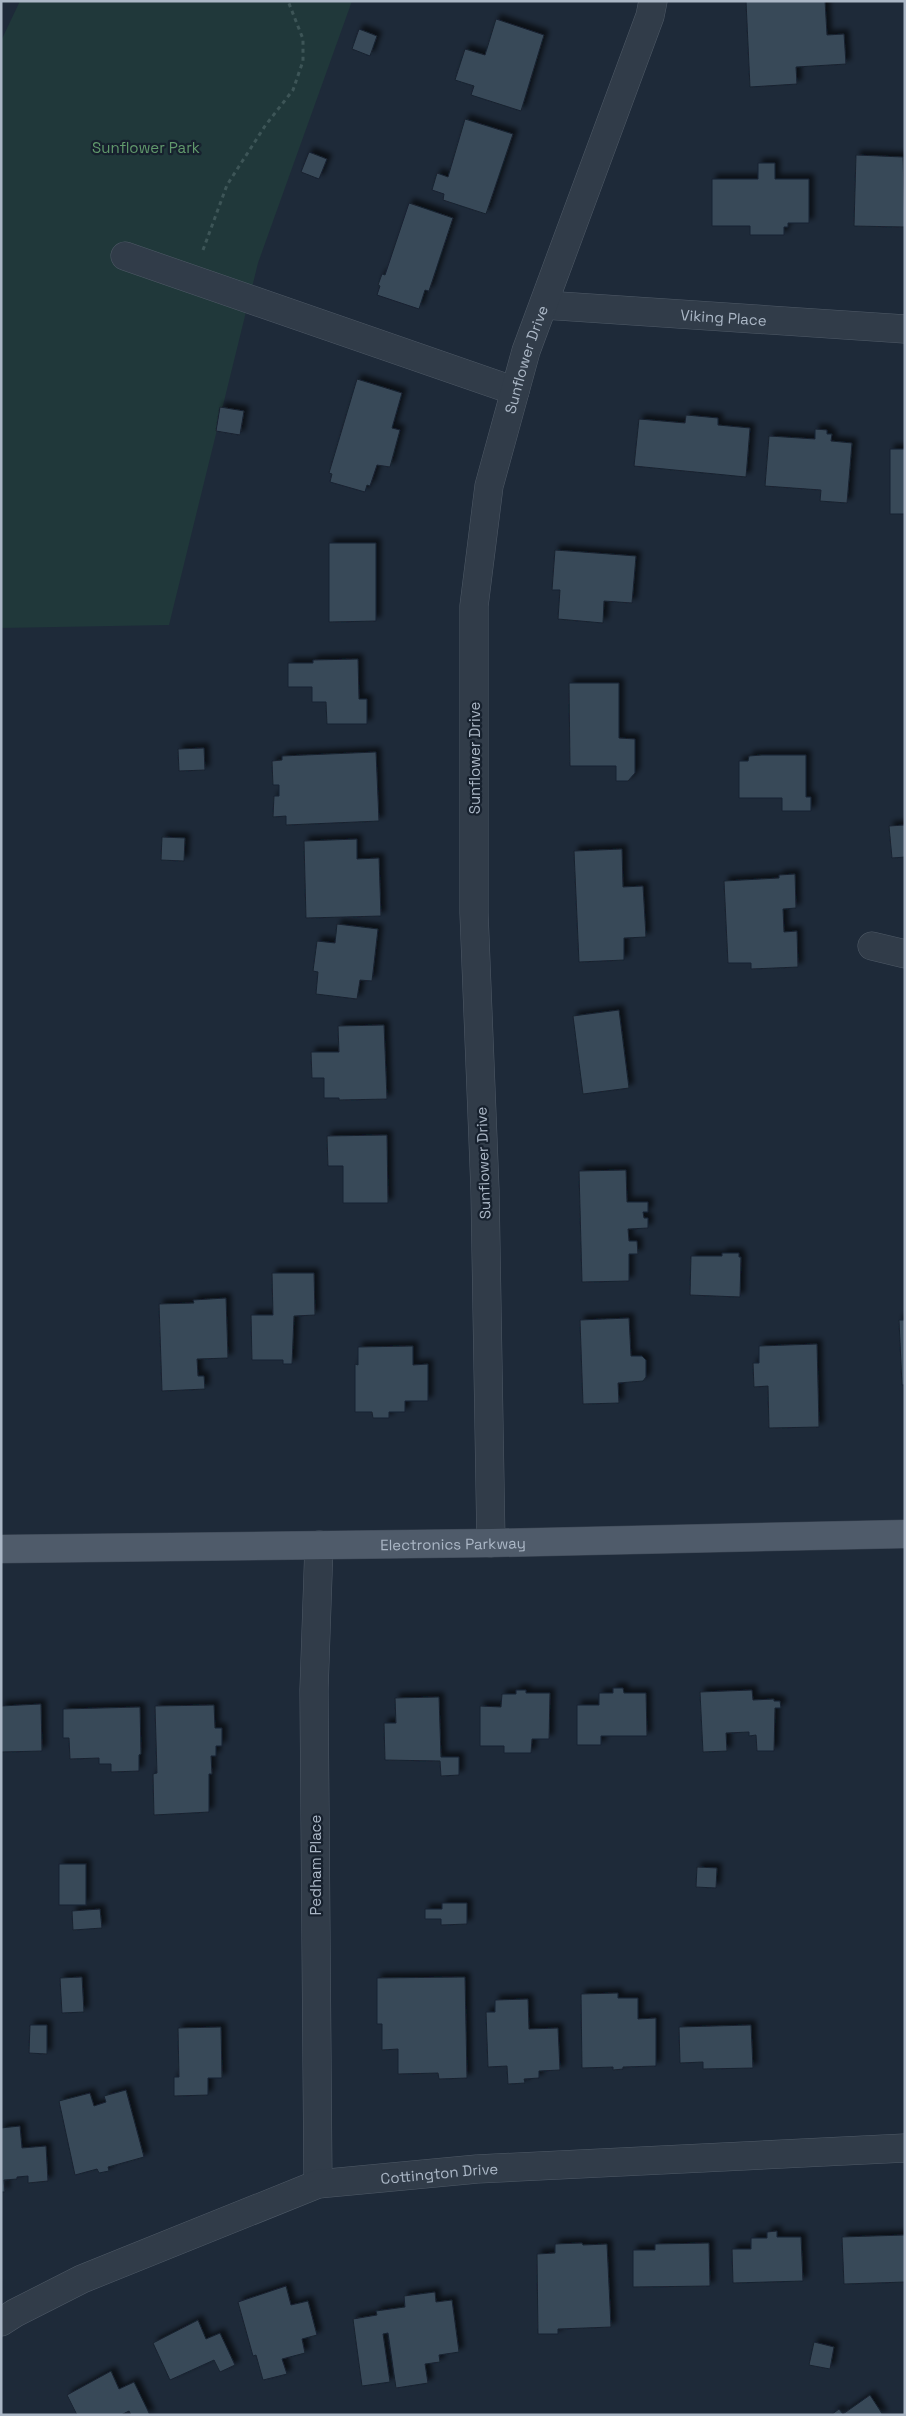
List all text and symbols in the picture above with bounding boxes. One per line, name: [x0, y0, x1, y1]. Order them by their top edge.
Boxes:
park label: Sunflower Park: [92, 138, 200, 157]
street label: Sunflower Drive: [500, 302, 552, 416]
street label: Viking Place: [680, 305, 767, 329]
street label: Sunflower Drive: [465, 702, 484, 814]
street label: Sunflower Drive: [472, 1106, 494, 1220]
street label: Electronics Parkway: [380, 1533, 526, 1554]
street label: Pedham Place: [306, 1814, 325, 1915]
street label: Cottington Drive: [380, 2158, 499, 2188]

